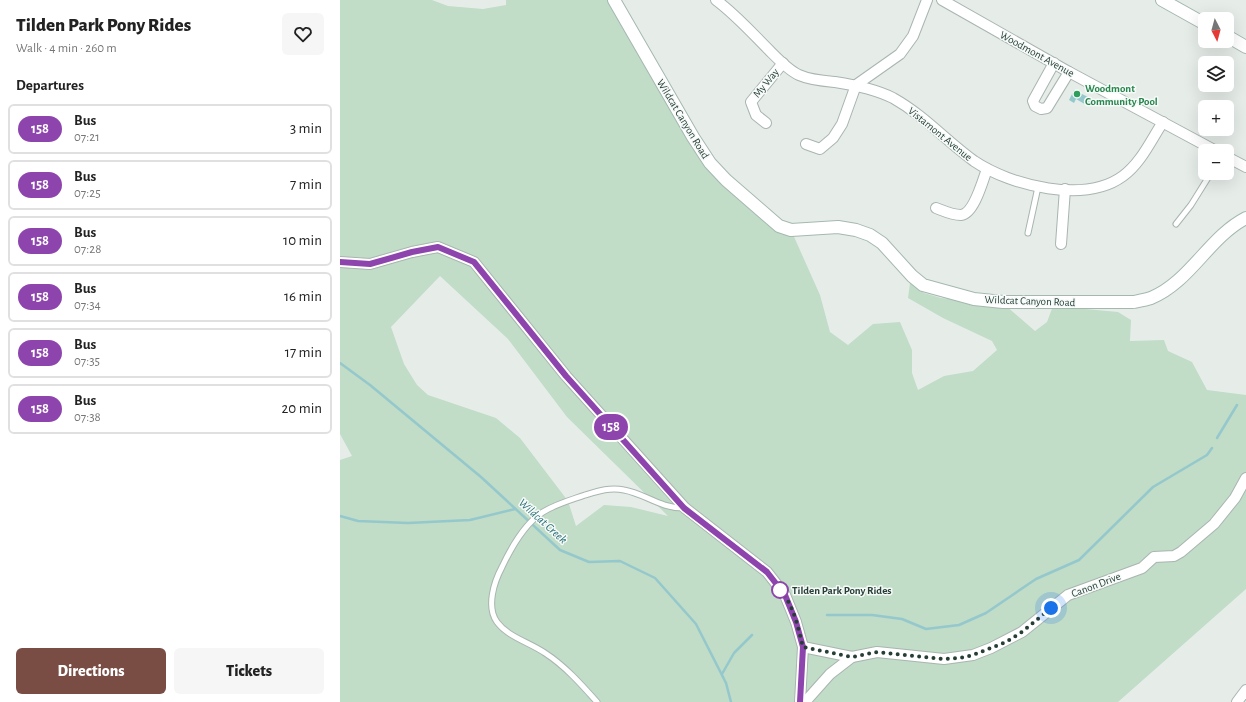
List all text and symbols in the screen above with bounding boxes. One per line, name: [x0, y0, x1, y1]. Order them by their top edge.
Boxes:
north arrow: [1198, 12, 1234, 48]
map controls: [1198, 12, 1234, 180]
button: heart: [282, 13, 324, 55]
text: Tilden Park Pony Rides: [16, 16, 191, 35]
street label: Woodmont Avenue: [998, 29, 1076, 79]
text: Walk · 4 min · 260 m: [16, 42, 117, 55]
button: layers: [1198, 56, 1234, 92]
street label: My Way: [751, 66, 781, 100]
street label: Wildcat Canyon Road: [655, 77, 711, 161]
text: Departures: [16, 78, 84, 93]
place label: Woodmont Community Pool: [1085, 83, 1158, 107]
marker: Woodmont Community Pool: [1072, 89, 1082, 99]
button: +: [1198, 100, 1234, 136]
street label: Vistamont Avenue: [906, 105, 974, 163]
text: Bus: [74, 113, 96, 128]
text: 3 min: [290, 121, 322, 136]
text: 158: [31, 122, 49, 136]
text: 07:21: [74, 131, 100, 144]
button: −: [1198, 144, 1234, 180]
text: Bus: [74, 169, 96, 184]
text: 7 min: [290, 177, 322, 192]
text: 158: [31, 178, 49, 192]
text: 07:25: [74, 187, 101, 200]
text: Bus: [74, 225, 96, 240]
text: 10 min: [283, 233, 322, 248]
text: 158: [31, 234, 49, 248]
text: 07:28: [74, 243, 101, 256]
text: Bus: [74, 281, 96, 296]
text: 16 min: [284, 289, 322, 304]
text: 158: [31, 290, 49, 304]
street label: Wildcat Canyon Road: [984, 294, 1076, 308]
text: 07:34: [74, 299, 101, 312]
text: Bus: [74, 337, 96, 352]
text: 17 min: [285, 345, 322, 360]
text: 158: [31, 346, 49, 360]
text: 07:35: [74, 355, 100, 368]
text: Bus: [74, 393, 96, 408]
text: 20 min: [281, 401, 322, 416]
text: 158: [31, 402, 49, 416]
text: 07:38: [74, 411, 101, 424]
line badge: 158: [588, 414, 634, 440]
text: 158: [602, 420, 620, 434]
water label: Wildcat Creek: [517, 496, 570, 546]
street label: Canon Drive: [1070, 571, 1122, 599]
marker: Tilden Park Pony Rides: [771, 581, 789, 599]
place label: Tilden Park Pony Rides: [792, 585, 892, 596]
your location: [1041, 598, 1061, 618]
button: Directions: [16, 648, 166, 694]
button: Tickets: [174, 648, 324, 694]

